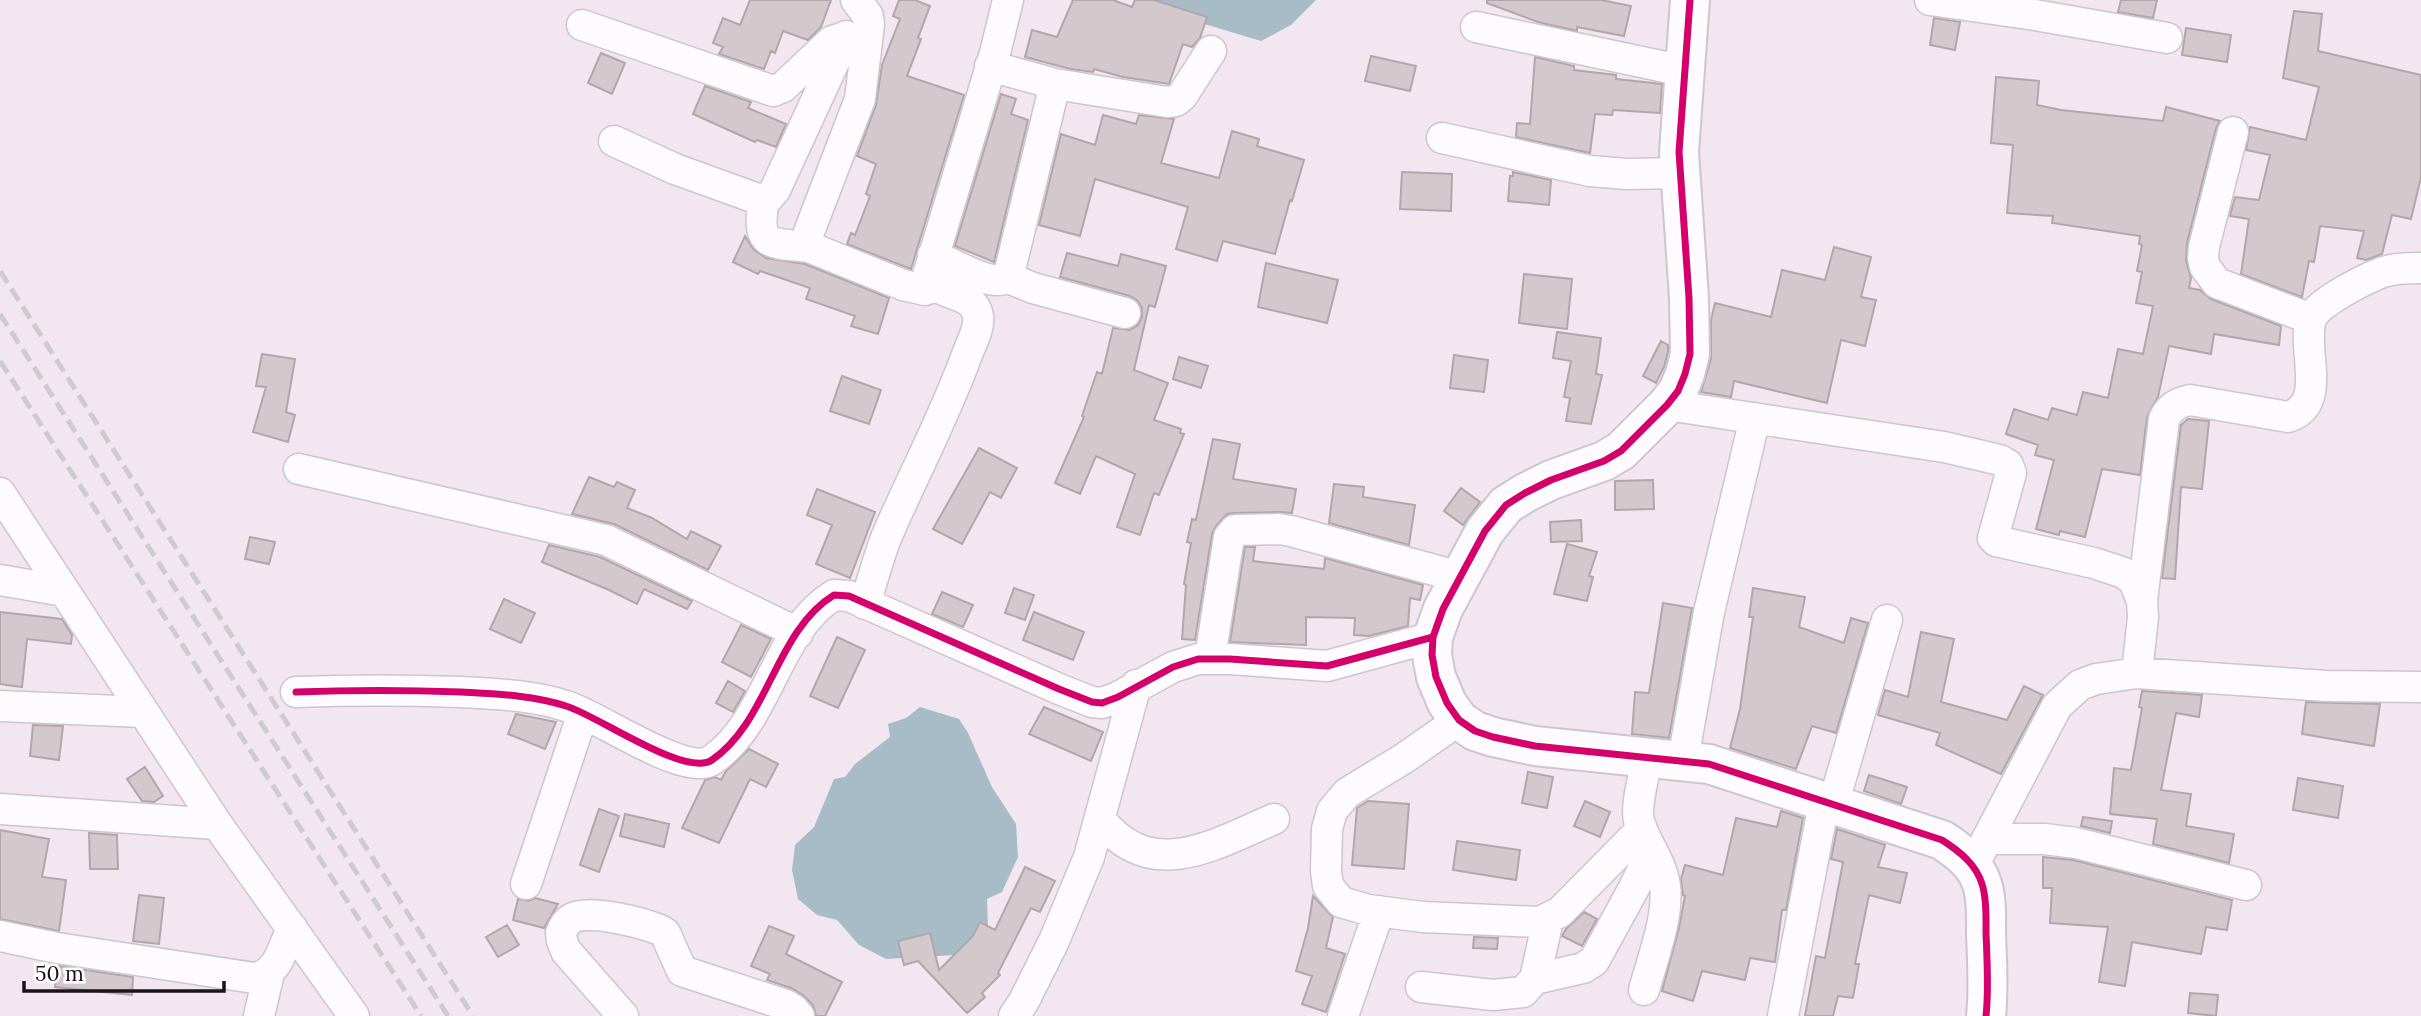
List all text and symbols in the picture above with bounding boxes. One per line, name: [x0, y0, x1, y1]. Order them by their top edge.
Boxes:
scale bar: [24, 950, 224, 994]
text: 50 m: [35, 960, 84, 987]

